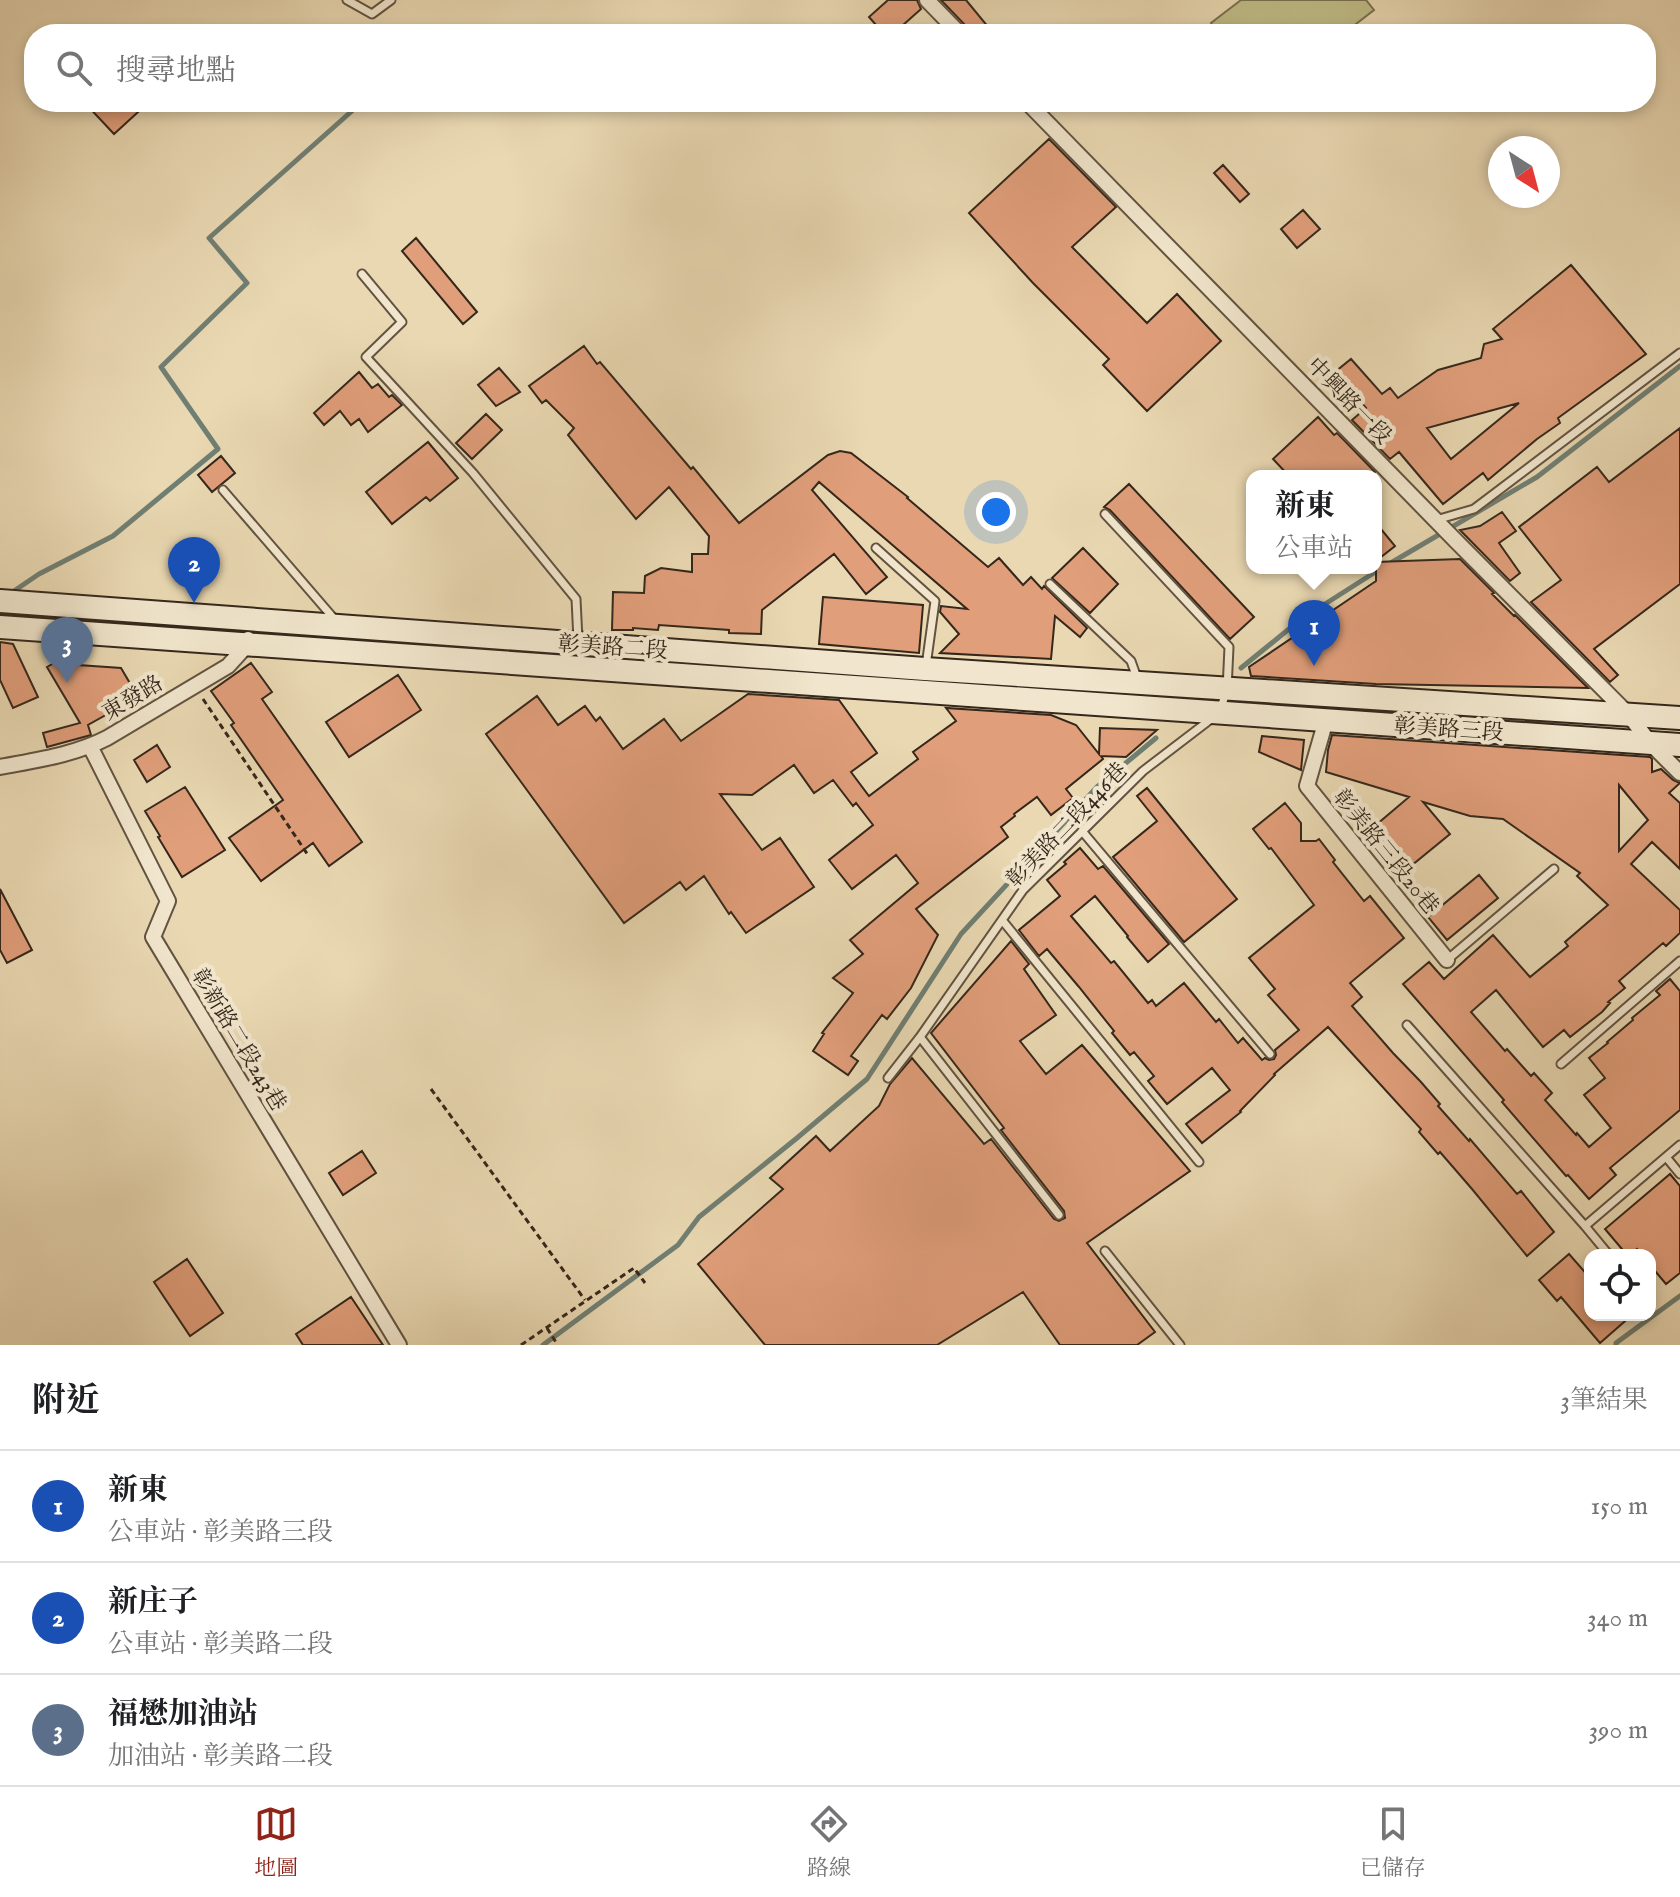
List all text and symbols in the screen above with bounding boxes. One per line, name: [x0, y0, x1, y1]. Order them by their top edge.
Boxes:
search box: [24, 24, 1656, 112]
icon: search: [52, 46, 96, 90]
text: 搜尋地點: [116, 53, 236, 91]
north arrow: [1488, 136, 1560, 208]
street label: 中興路一段: [1300, 352, 1397, 451]
popup: [1246, 470, 1382, 574]
text: 新東: [1275, 488, 1335, 526]
your location: [976, 492, 1016, 532]
text: 公車站: [1275, 532, 1353, 565]
pin: 2: [168, 537, 220, 603]
pin: 1: [1288, 600, 1340, 666]
pin: 3: [41, 617, 93, 683]
street label: 彰美路二段: [557, 630, 669, 666]
street label: 東發路: [98, 670, 169, 728]
street label: 彰美路三段: [1393, 712, 1505, 748]
street label: 彰美路二段446巷: [1001, 757, 1134, 894]
street label: 彰美路三段20巷: [1326, 784, 1445, 921]
street label: 彰新路二段243巷: [185, 964, 292, 1116]
map controls: [1584, 1249, 1656, 1321]
button: locate: [1584, 1249, 1656, 1321]
text: 附近: [32, 1380, 100, 1423]
text: 3筆結果: [1560, 1384, 1648, 1417]
text: 新東: [108, 1472, 168, 1510]
text: 1: [53, 1490, 63, 1523]
text: 150 m: [1590, 1490, 1648, 1523]
text: 公車站 · 彰美路三段: [108, 1516, 333, 1549]
text: 新庄子: [108, 1584, 198, 1622]
text: 2: [52, 1602, 64, 1635]
text: 340 m: [1587, 1602, 1648, 1635]
text: 公車站 · 彰美路二段: [108, 1628, 333, 1661]
text: 福懋加油站: [108, 1696, 258, 1734]
text: 3: [53, 1714, 63, 1747]
text: 390 m: [1588, 1714, 1648, 1747]
text: 加油站 · 彰美路二段: [108, 1740, 333, 1773]
tab: 地圖: [254, 1802, 298, 1883]
tab: 路線: [807, 1802, 851, 1883]
tab: 已儲存: [1360, 1802, 1426, 1883]

